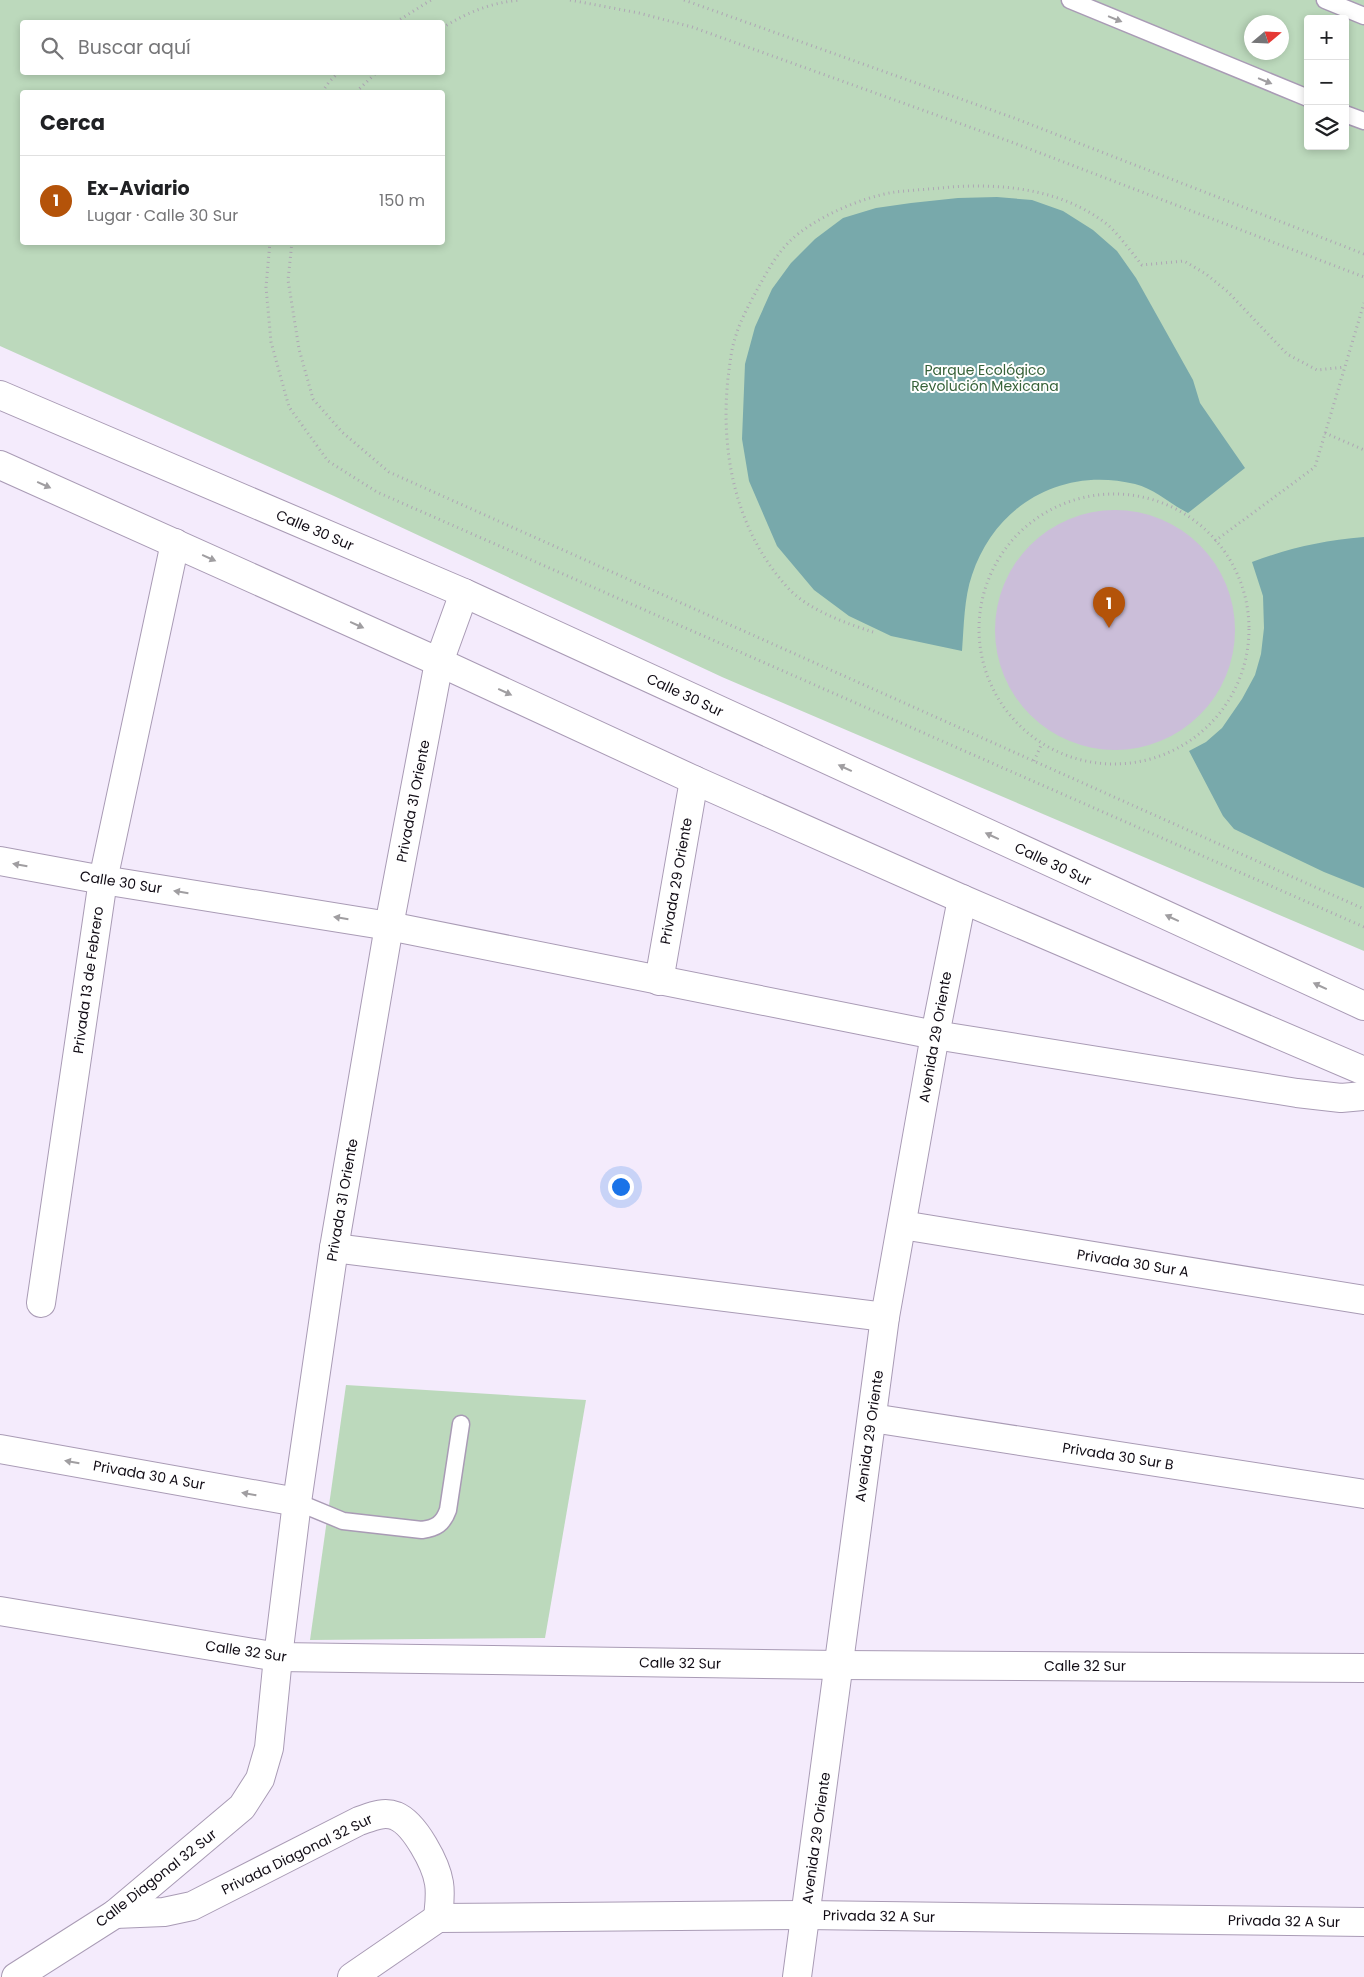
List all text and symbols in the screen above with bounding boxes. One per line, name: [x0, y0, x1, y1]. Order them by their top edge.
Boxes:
one-way arrow: [1108, 15, 1122, 23]
north arrow: [1244, 15, 1289, 60]
map controls: [1304, 15, 1349, 150]
button: +: [1304, 15, 1349, 60]
search box: [20, 20, 445, 75]
icon: search: [38, 34, 66, 62]
text: Buscar aquí: [78, 34, 191, 61]
button: −: [1304, 60, 1349, 105]
one-way arrow: [1258, 77, 1273, 85]
button: layers: [1304, 105, 1349, 150]
text: Cerca: [40, 108, 105, 137]
text: Ex-Aviario: [87, 175, 190, 202]
text: 1: [53, 189, 59, 212]
text: 150 m: [379, 189, 425, 212]
text: Lugar · Calle 30 Sur: [87, 204, 238, 227]
park label: Parque Ecológico Revolución Mexicana: [911, 360, 1059, 396]
one-way arrow: [37, 480, 52, 489]
street label: Calle 30 Sur: [273, 505, 357, 555]
one-way arrow: [202, 555, 216, 563]
pin: 1: [1093, 587, 1125, 628]
one-way arrow: [350, 621, 364, 629]
street label: Calle 30 Sur: [643, 668, 727, 722]
one-way arrow: [498, 689, 512, 697]
street label: Privada 31 Oriente: [391, 738, 435, 864]
one-way arrow: [838, 764, 852, 772]
street label: Privada 29 Oriente: [655, 816, 697, 946]
one-way arrow: [985, 832, 1000, 840]
street label: Calle 30 Sur: [1011, 837, 1095, 891]
one-way arrow: [12, 860, 28, 868]
street label: Calle 30 Sur: [79, 866, 163, 898]
one-way arrow: [172, 888, 188, 896]
street label: Privada 13 de Febrero: [68, 905, 108, 1055]
one-way arrow: [333, 914, 349, 922]
one-way arrow: [1165, 914, 1179, 922]
street label: Avenida 29 Oriente: [914, 970, 956, 1104]
one-way arrow: [1313, 982, 1327, 990]
street label: Privada 31 Oriente: [321, 1137, 363, 1263]
your location: [608, 1174, 634, 1200]
street label: Privada 30 Sur A: [1076, 1244, 1190, 1282]
street label: Avenida 29 Oriente: [850, 1369, 888, 1503]
street label: Privada 30 Sur B: [1061, 1437, 1175, 1475]
street label: Privada 30 A Sur: [92, 1455, 206, 1495]
one-way arrow: [64, 1457, 80, 1465]
one-way arrow: [241, 1489, 257, 1497]
street label: Calle 32 Sur: [204, 1635, 288, 1667]
street label: Calle 32 Sur: [639, 1652, 721, 1674]
street label: Calle 32 Sur: [1044, 1656, 1126, 1676]
street label: Avenida 29 Oriente: [797, 1771, 835, 1905]
street label: Privada Diagonal 32 Sur: [218, 1809, 376, 1899]
street label: Calle Diagonal 32 Sur: [91, 1824, 221, 1932]
street label: Privada 32 A Sur: [823, 1905, 935, 1927]
street label: Privada 32 A Sur: [1228, 1910, 1340, 1932]

